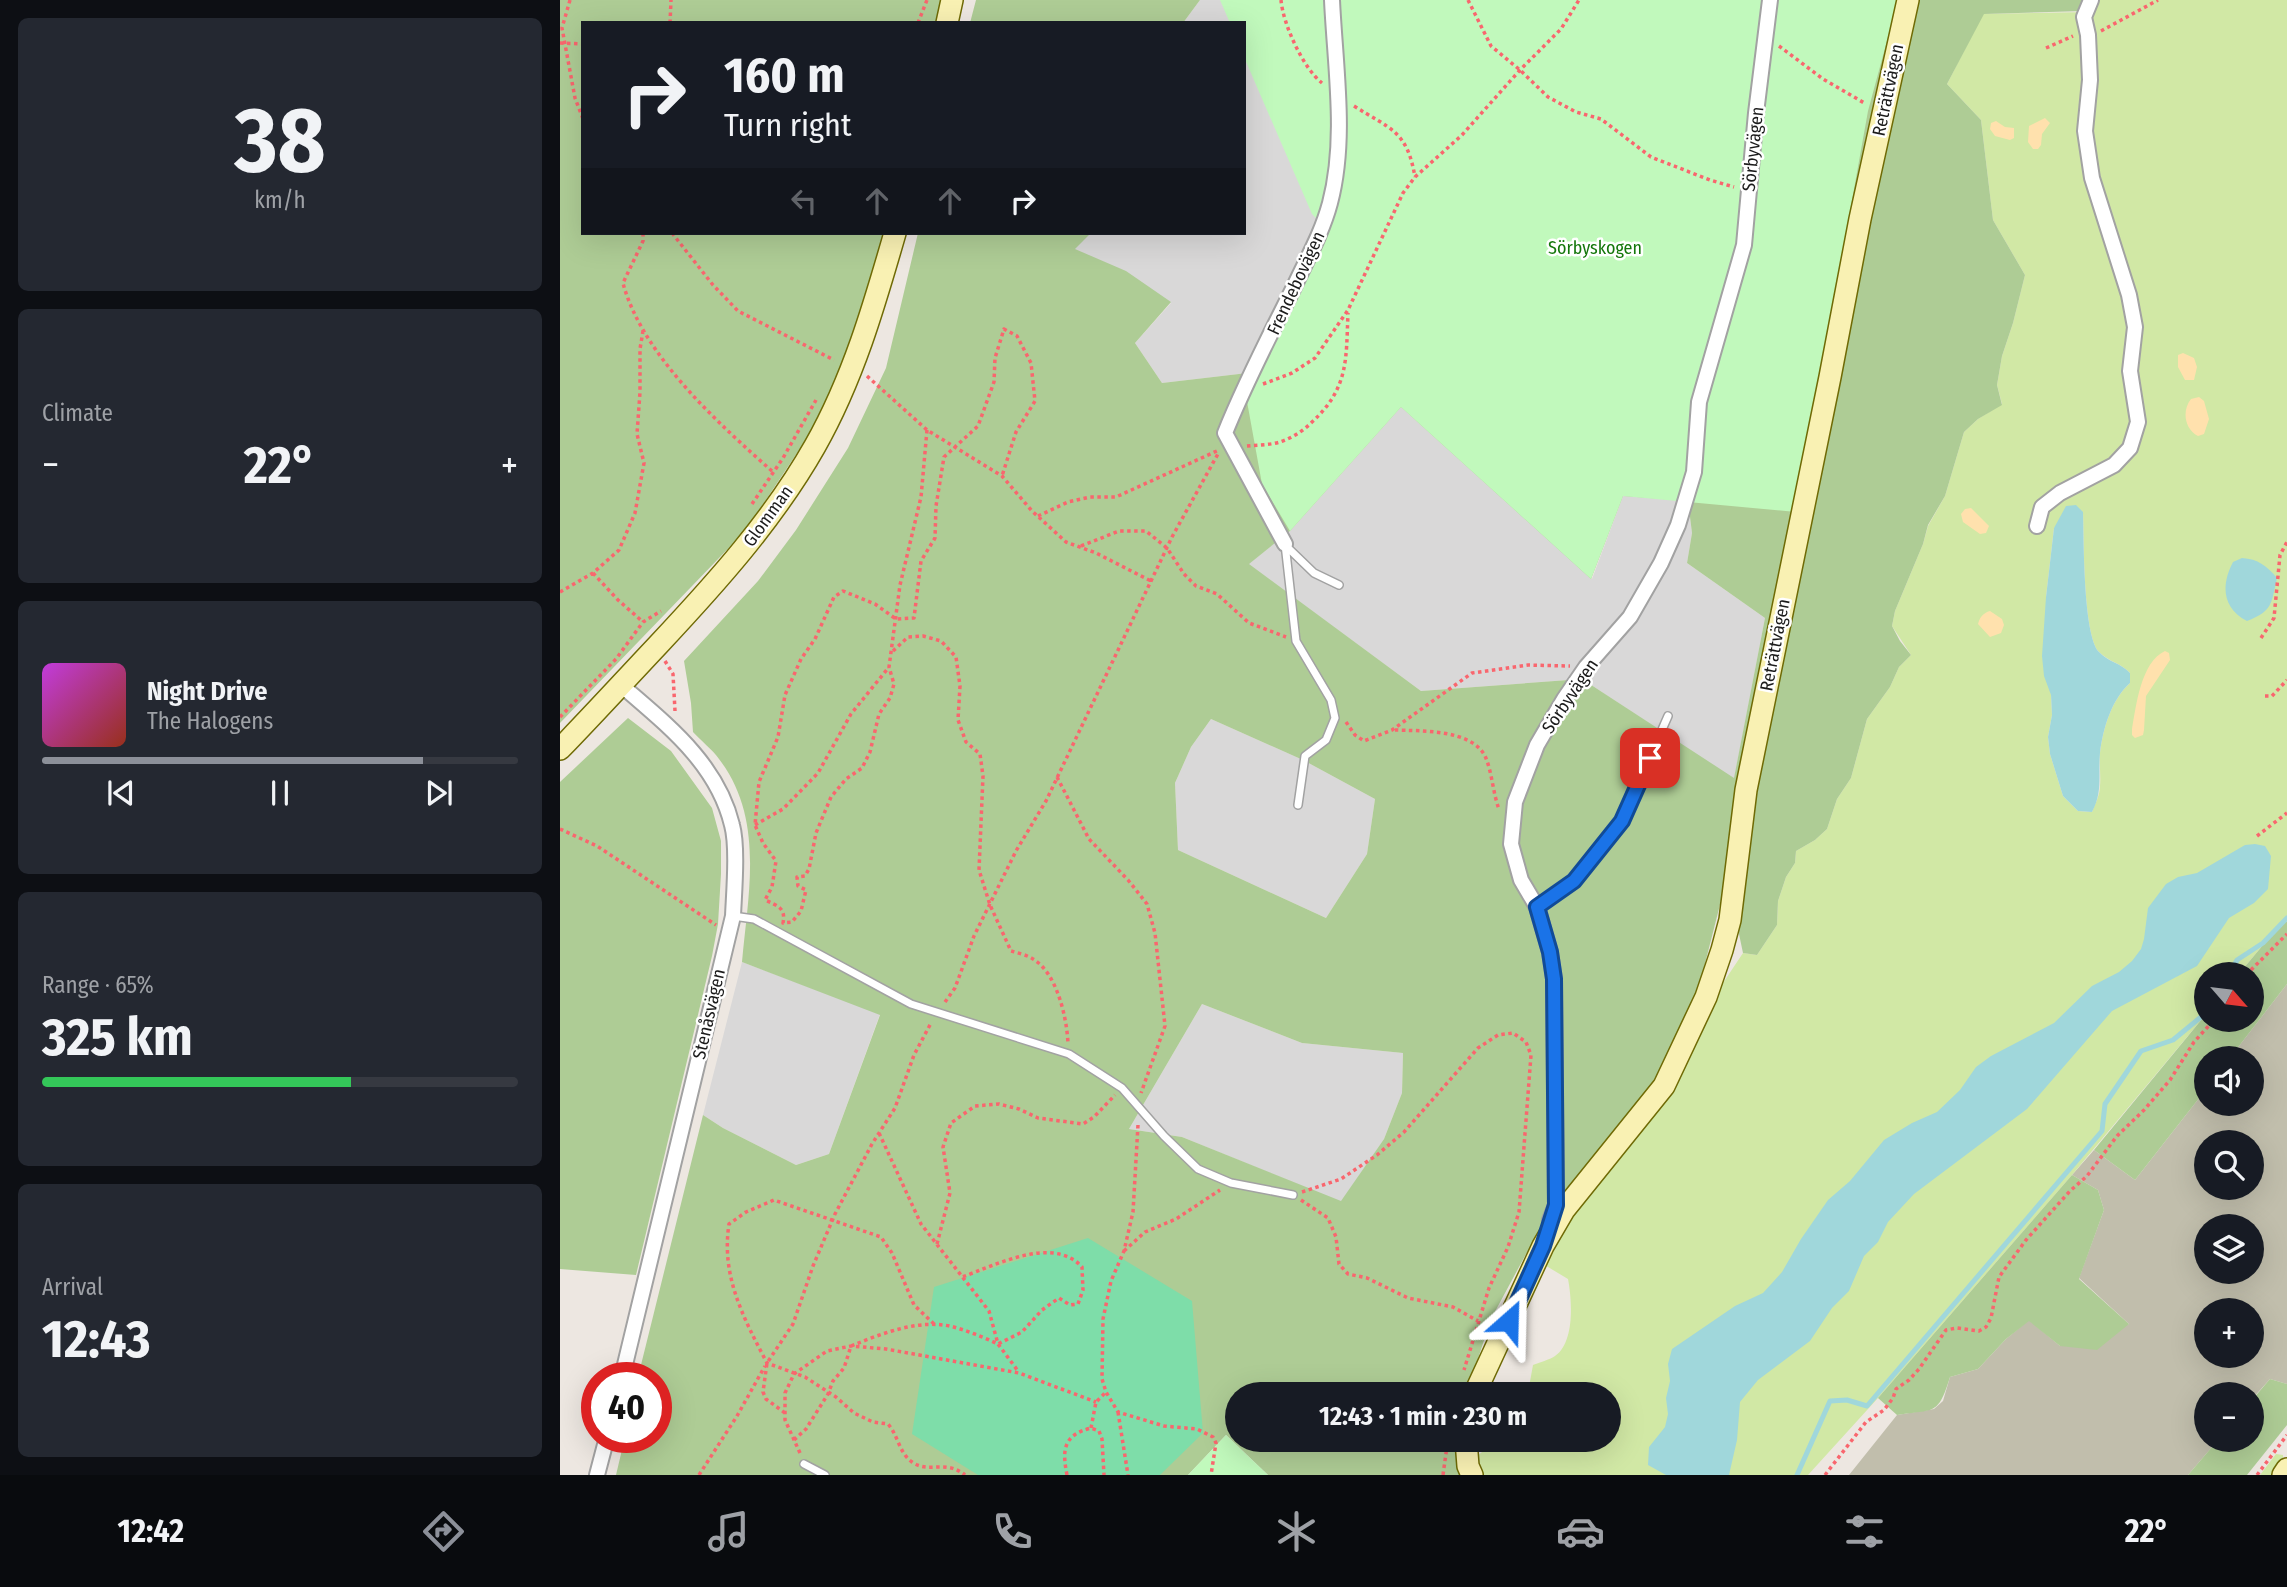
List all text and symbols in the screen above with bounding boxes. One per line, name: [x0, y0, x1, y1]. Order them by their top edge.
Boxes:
street label: Reträttvägen: [1868, 42, 1908, 138]
text: 160 m: [724, 46, 845, 105]
icon: right: [609, 49, 700, 140]
text: 38: [234, 86, 326, 195]
street label: Sörbyvägen: [1738, 105, 1768, 193]
text: Turn right: [724, 106, 851, 144]
icon: left: [785, 182, 823, 220]
icon: ahead: [858, 182, 896, 220]
icon: ahead: [931, 182, 969, 220]
icon: right: [1004, 182, 1042, 220]
text: km/h: [254, 186, 306, 214]
street label: Frendebovägen: [1262, 228, 1330, 338]
park label: Sörbyskogen: [1548, 237, 1642, 259]
text: Climate: [42, 399, 113, 427]
text: 22°: [244, 434, 316, 497]
text: −: [42, 442, 59, 488]
text: +: [501, 442, 518, 488]
street label: Glomman: [738, 481, 798, 551]
street label: Reträttvägen: [1755, 597, 1795, 693]
street label: Sörbyvägen: [1537, 655, 1603, 737]
text: Night Drive: [147, 676, 267, 707]
text: The Halogens: [147, 707, 273, 735]
pin: [1620, 728, 1680, 788]
icon: arrive: [1631, 739, 1669, 777]
icon: previous: [102, 774, 140, 812]
icon: pause: [261, 774, 299, 812]
icon: next: [420, 774, 458, 812]
north arrow: [2194, 962, 2264, 1032]
map controls: [2194, 962, 2264, 1452]
street label: Stenåsvägen: [688, 967, 730, 1061]
text: Range · 65%: [42, 971, 154, 999]
text: 325 km: [42, 1006, 193, 1069]
button: sound: [2194, 1046, 2264, 1116]
button: search: [2194, 1130, 2264, 1200]
button: layers: [2194, 1214, 2264, 1284]
text: Arrival: [42, 1273, 103, 1301]
position arrow: [1472, 1284, 1546, 1358]
button: +: [2194, 1298, 2264, 1368]
text: 12:43: [42, 1308, 150, 1371]
speed limit sign: 40: [581, 1362, 672, 1453]
button: −: [2194, 1382, 2264, 1452]
text: 12:43 · 1 min · 230 m: [1319, 1401, 1527, 1432]
icon: directions: [419, 1507, 468, 1556]
icon: music: [704, 1507, 753, 1556]
icon: phone: [988, 1507, 1037, 1556]
icon: climate: [1272, 1507, 1321, 1556]
icon: car: [1556, 1507, 1605, 1556]
icon: filters: [1840, 1507, 1889, 1556]
text: 12:42: [118, 1512, 184, 1550]
text: 22°: [2125, 1512, 2169, 1550]

